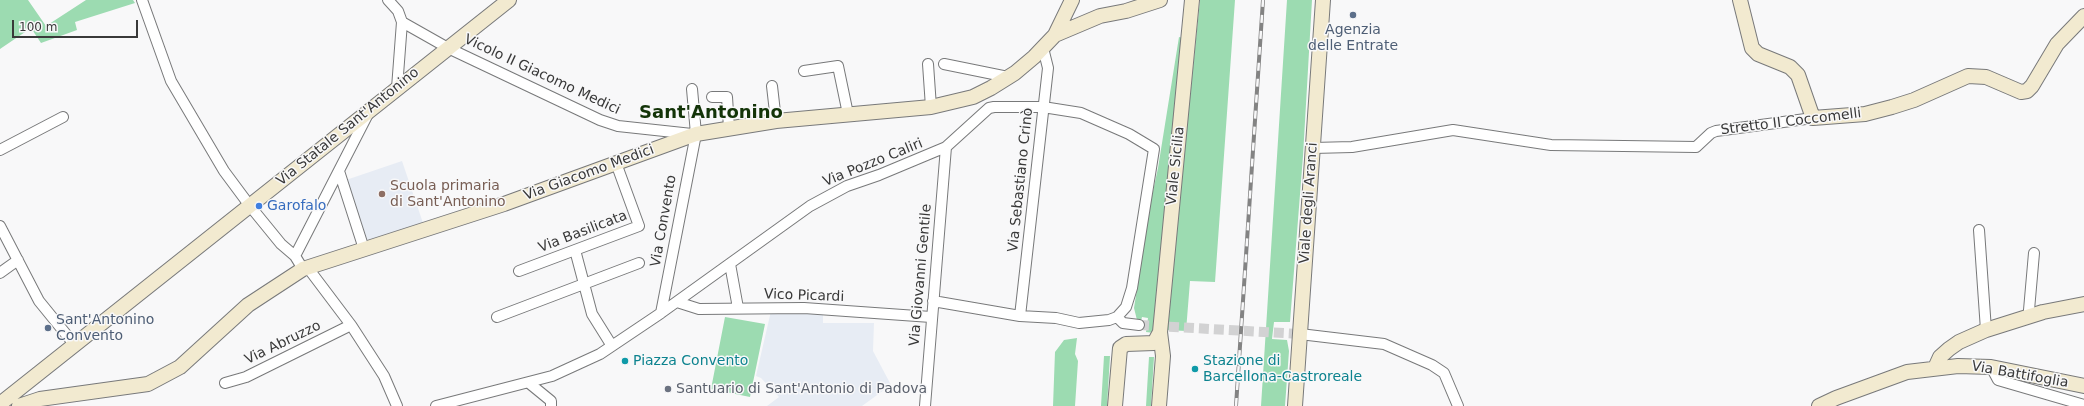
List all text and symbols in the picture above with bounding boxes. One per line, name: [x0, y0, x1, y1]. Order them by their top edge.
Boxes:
marker: Agenzia delle Entrate: [1348, 10, 1358, 20]
scale bar: [14, 12, 140, 38]
text: 100 m: [19, 20, 57, 34]
place label: Agenzia delle Entrate: [1308, 22, 1398, 54]
street label: Vicolo II Giacomo Medici: [461, 31, 623, 119]
street label: Via Statale Sant'Antonino: [273, 64, 423, 190]
district label: Sant'Antonino: [639, 102, 783, 124]
street label: Stretto II Coccomelli: [1720, 105, 1862, 139]
street label: Via Sebastiano Crinò: [1005, 107, 1037, 253]
street label: Viale Sicilia: [1163, 126, 1189, 206]
street label: Via Pozzo Caliri: [821, 135, 925, 191]
street label: Via Giacomo Medici: [522, 142, 656, 204]
street label: Viale degli Aranci: [1296, 142, 1322, 264]
street label: Via Convento: [648, 174, 680, 268]
place label: Scuola primaria di Sant'Antonino: [390, 178, 506, 210]
marker: Scuola primaria di Sant'Antonino: [377, 189, 387, 199]
place label: Garofalo: [267, 198, 326, 214]
marker: Garofalo: [254, 201, 264, 211]
street label: Via Giovanni Gentile: [906, 203, 936, 347]
street label: Via Basilicata: [536, 207, 630, 257]
street label: Vico Picardi: [764, 286, 844, 306]
place label: Sant'Antonino Convento: [56, 312, 154, 344]
street label: Via Abruzzo: [242, 317, 324, 369]
marker: Sant'Antonino Convento: [43, 323, 53, 333]
place label: Piazza Convento: [633, 353, 748, 369]
place label: Stazione di Barcellona-Castroreale: [1203, 353, 1362, 386]
marker: Piazza Convento: [620, 356, 630, 366]
street label: Via Battifoglia: [1970, 358, 2070, 392]
marker: Stazione di Barcellona-Castroreale: [1190, 364, 1200, 374]
place label: Santuario di Sant'Antonio di Padova: [676, 381, 927, 397]
marker: Santuario di Sant'Antonio di Padova: [663, 384, 673, 394]

